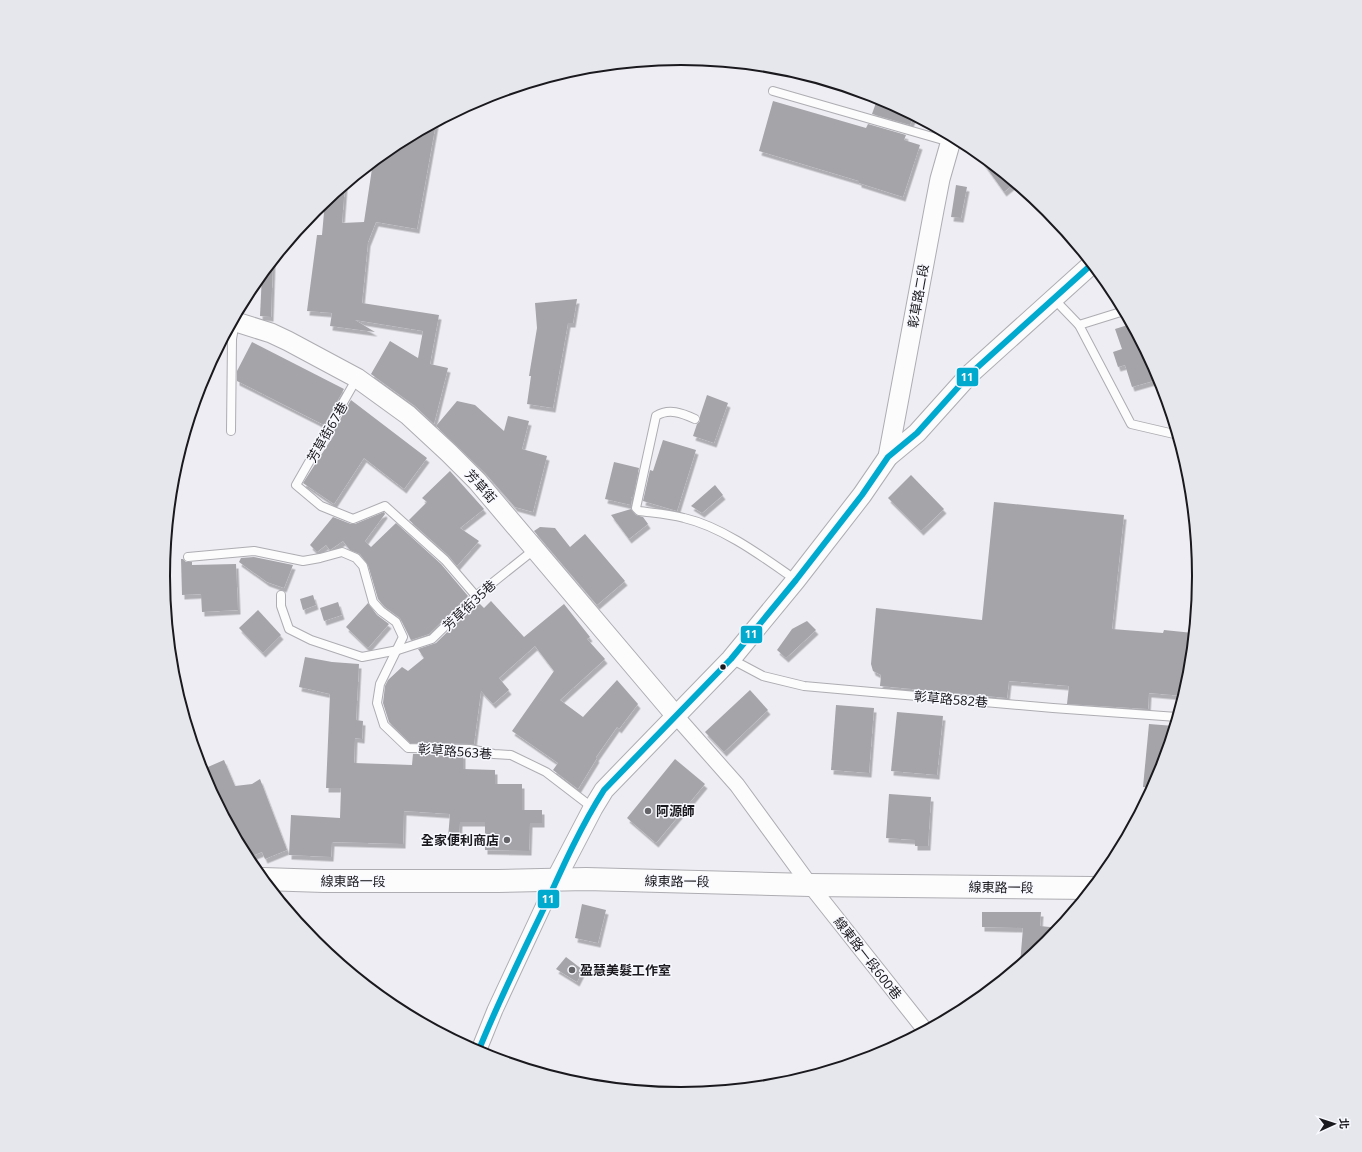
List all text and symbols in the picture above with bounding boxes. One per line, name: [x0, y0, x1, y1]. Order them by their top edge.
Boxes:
street label: 彰草路二段: [903, 262, 933, 330]
line badge: 11: [956, 367, 979, 387]
text: 11: [961, 369, 973, 384]
street label: 芳草街67巷: [302, 399, 352, 465]
street label: 芳草街: [461, 465, 501, 507]
street label: 芳草街35巷: [438, 576, 500, 634]
line badge: 11: [740, 625, 763, 644]
text: 11: [745, 626, 757, 641]
unlabelled marker: [718, 662, 728, 672]
street label: 彰草路582巷: [913, 687, 989, 711]
street label: 彰草路563巷: [417, 739, 493, 763]
place label: 阿源師: [656, 802, 695, 820]
marker: 阿源師: [643, 806, 653, 816]
place label: 全家便利商店: [421, 831, 499, 849]
marker: 全家便利商店: [502, 835, 512, 845]
street label: 線東路一段: [644, 871, 710, 891]
street label: 線東路一段: [320, 872, 386, 890]
street label: 線東路一段: [968, 877, 1034, 897]
line badge: 11: [537, 889, 560, 909]
text: 11: [542, 891, 554, 906]
street label: 線東路一段600巷: [830, 913, 906, 1003]
place label: 盈慧美髮工作室: [580, 961, 671, 979]
marker: 盈慧美髮工作室: [567, 965, 577, 975]
north arrow: [1314, 1104, 1354, 1144]
text: 北: [1337, 1118, 1352, 1129]

